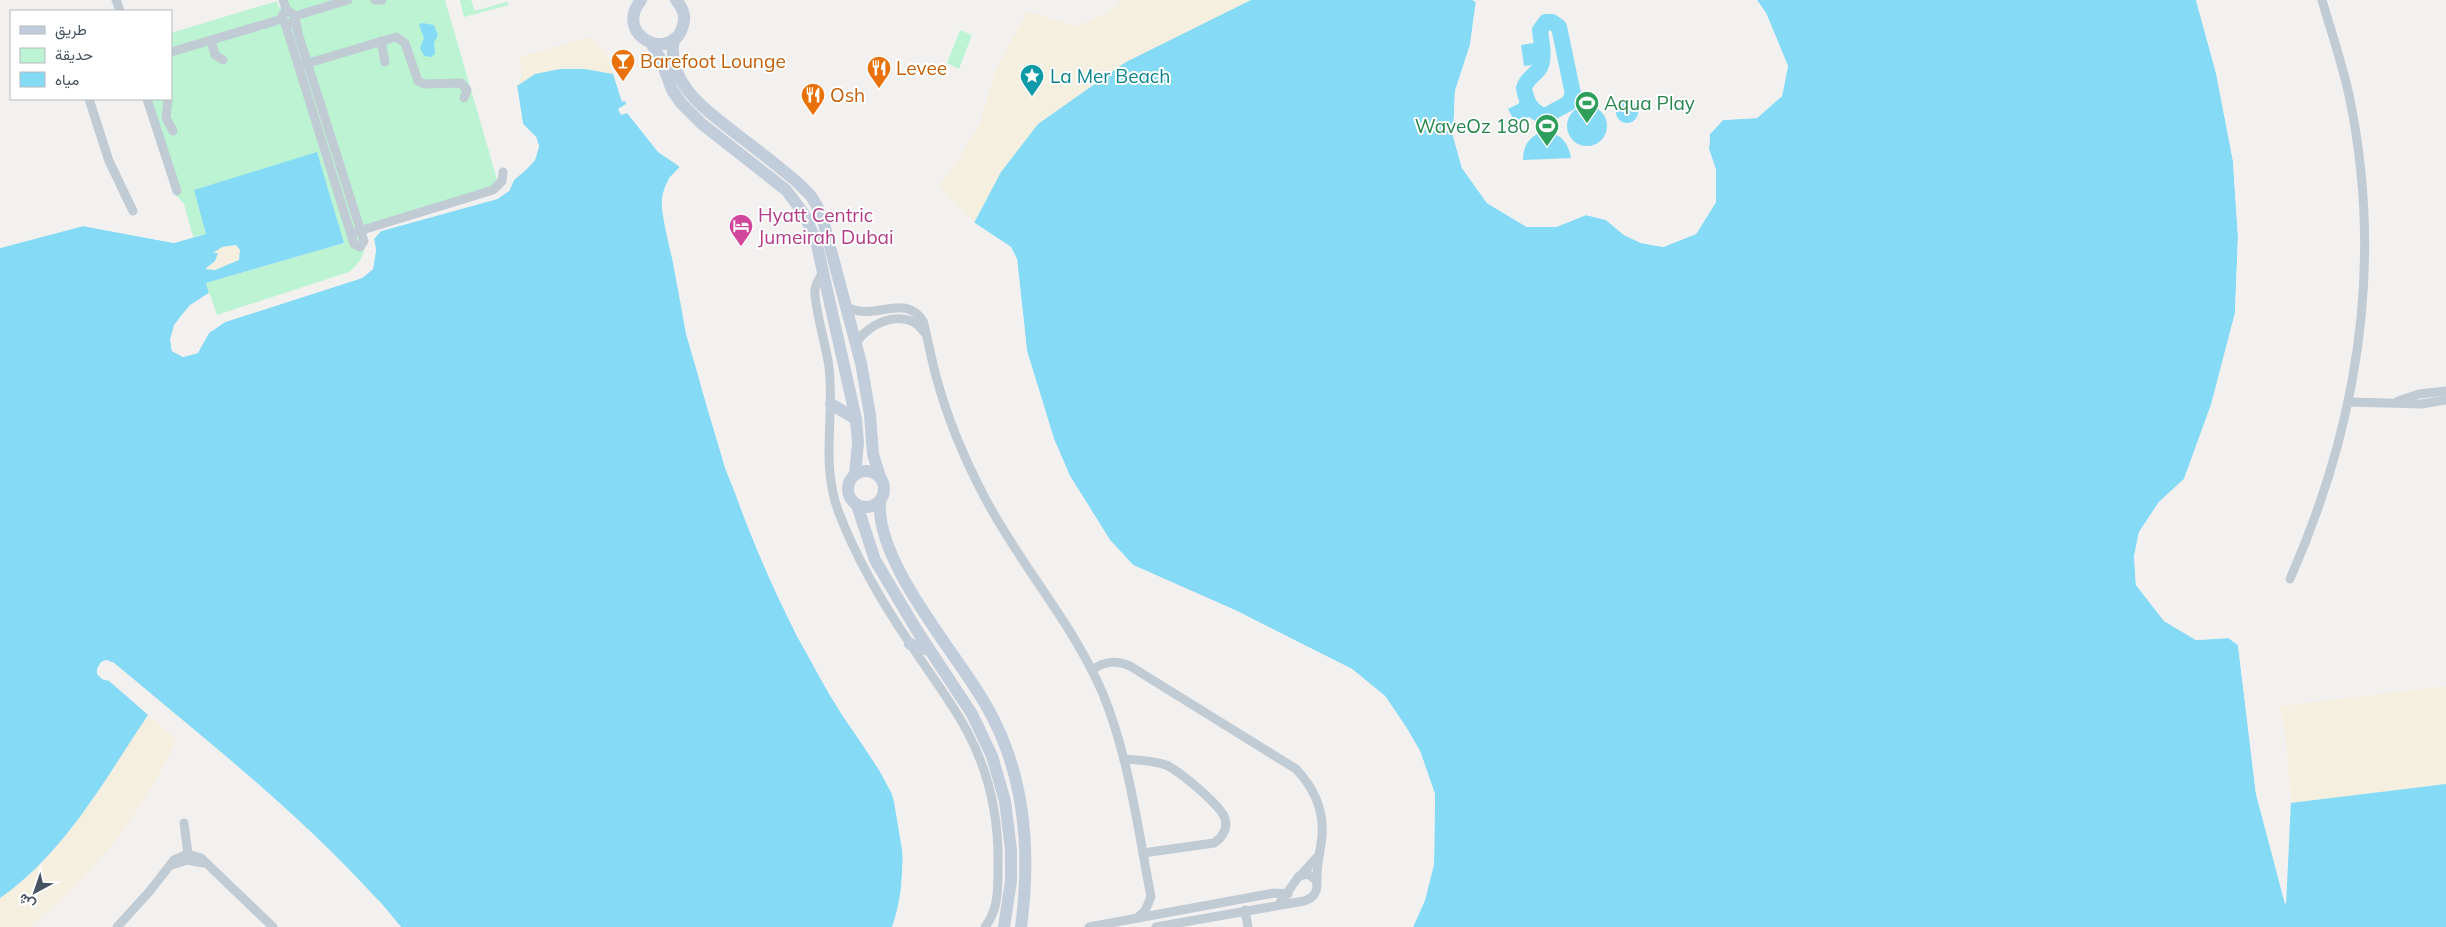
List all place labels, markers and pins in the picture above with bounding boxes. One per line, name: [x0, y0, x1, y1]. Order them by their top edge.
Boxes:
bar icon: Barefoot Lounge: [610, 48, 636, 82]
place label: Barefoot Lounge: [640, 49, 786, 73]
restaurant icon: Levee: [866, 55, 892, 89]
place label: Levee: [896, 56, 947, 80]
place icon: La Mer Beach: [1019, 63, 1045, 97]
place label: La Mer Beach: [1050, 64, 1170, 88]
restaurant icon: Osh: [800, 82, 826, 116]
place label: Osh: [830, 83, 865, 107]
sports icon: Aqua Play: [1574, 90, 1600, 124]
place label: Aqua Play: [1604, 91, 1695, 115]
sports icon: WaveOz 180: [1534, 113, 1560, 147]
place label: WaveOz 180: [1415, 114, 1530, 138]
place label: Hyatt Centric Jumeirah Dubai: [758, 203, 894, 249]
hotel icon: Hyatt Centric Jumeirah Dubai: [728, 213, 754, 247]

